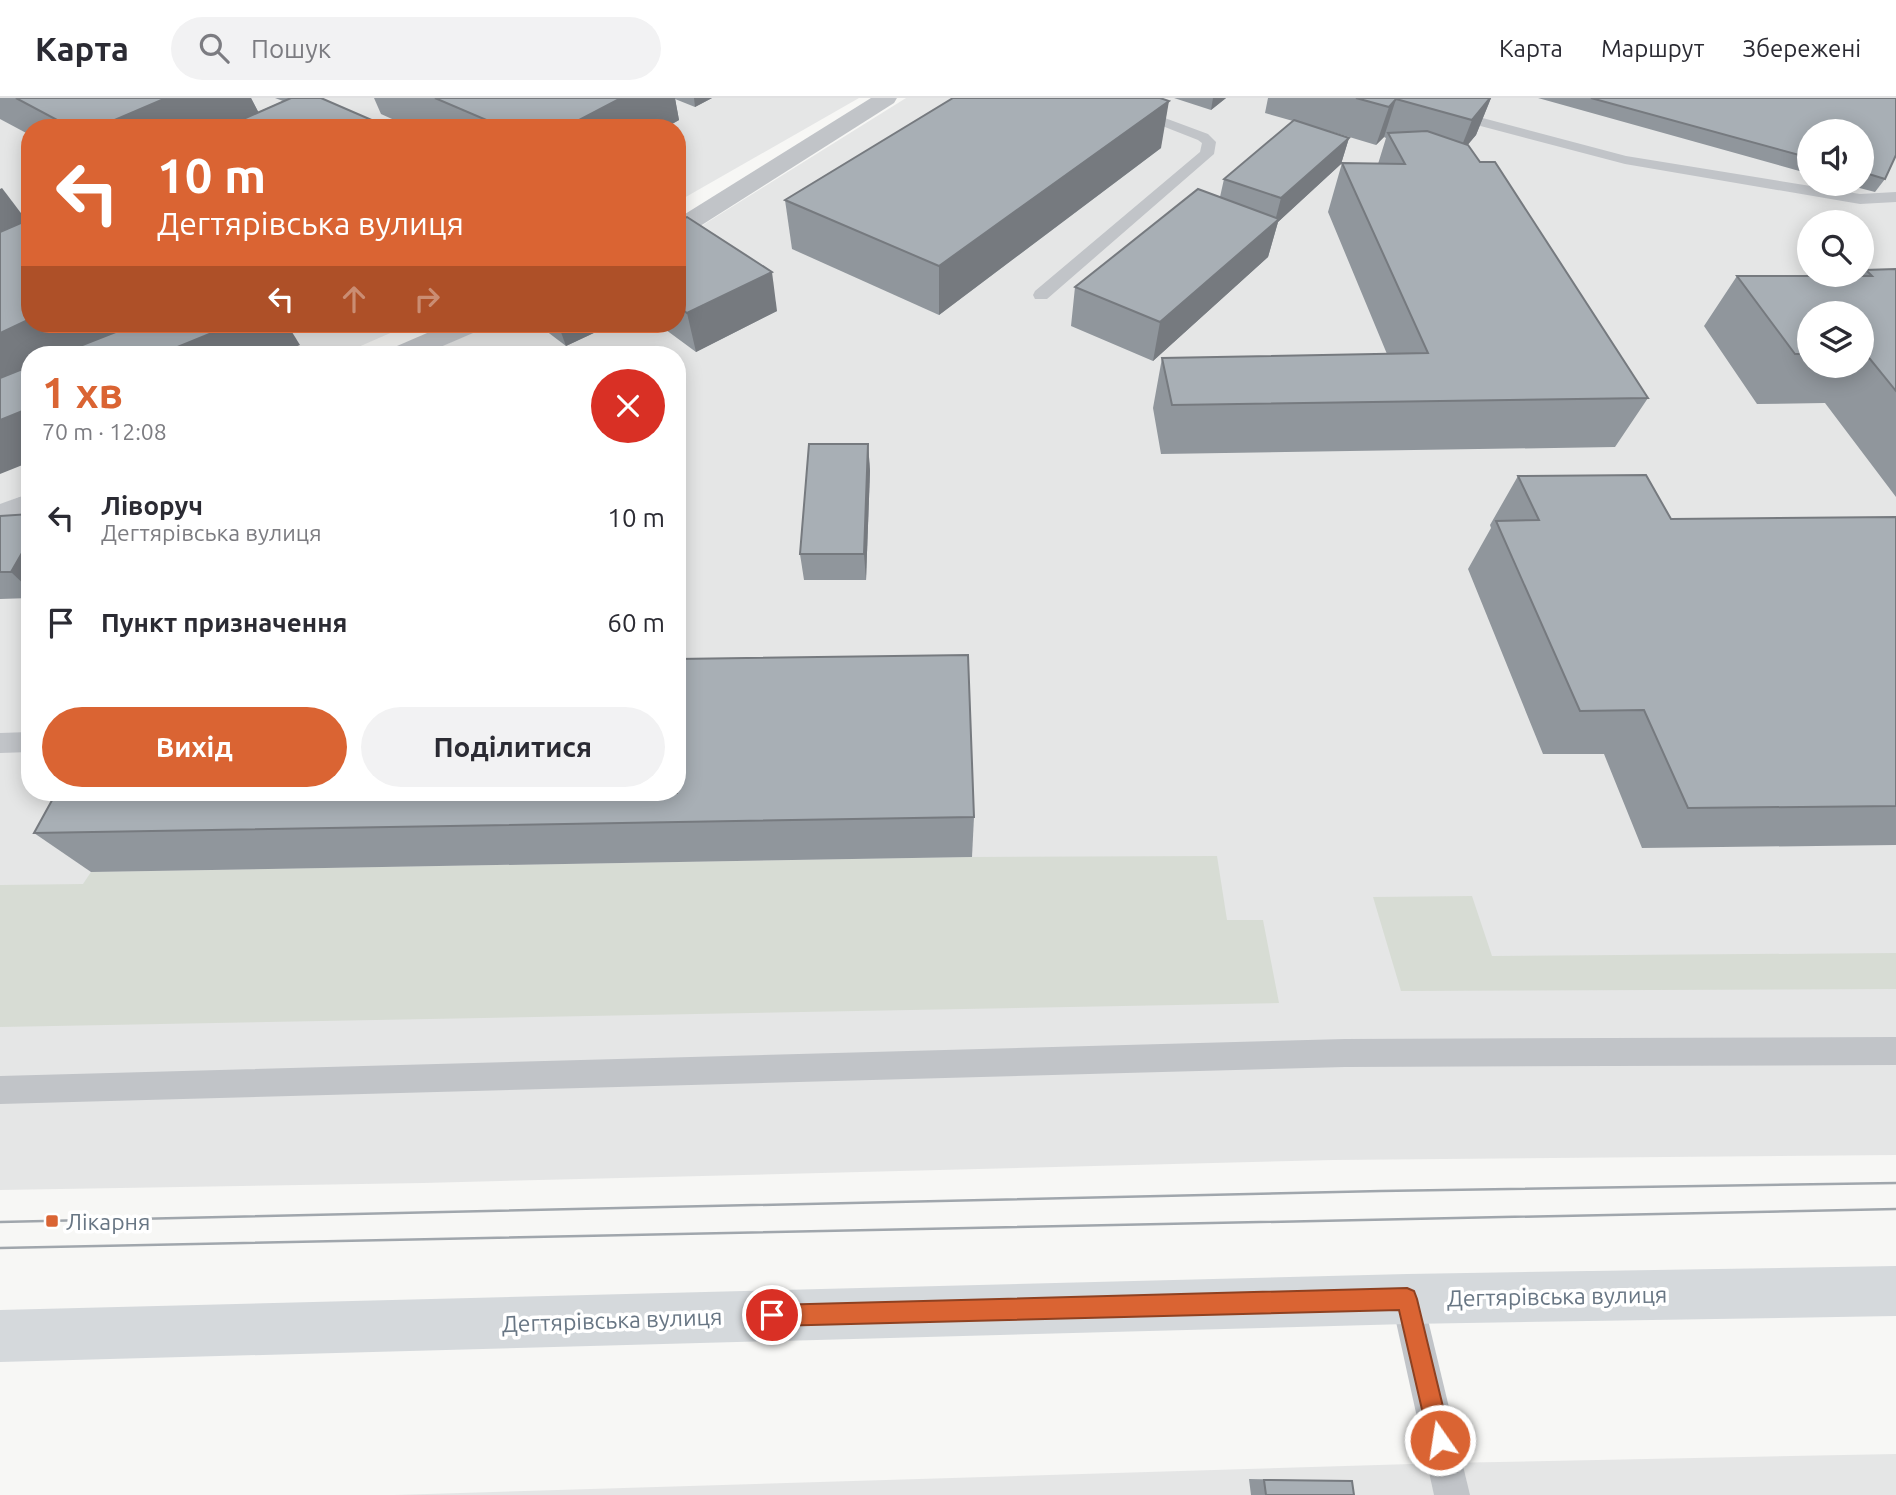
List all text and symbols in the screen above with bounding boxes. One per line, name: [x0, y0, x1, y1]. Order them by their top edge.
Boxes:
search box: [171, 17, 661, 80]
icon: search: [195, 29, 233, 67]
text: Карта: [35, 30, 129, 67]
text: Пошук: [251, 34, 331, 63]
text: Карта: [1499, 35, 1563, 62]
text: Маршрут: [1601, 35, 1704, 62]
text: Збережені: [1742, 35, 1861, 62]
map controls: [1797, 119, 1874, 378]
button: sound: [1797, 119, 1874, 196]
icon: left: [42, 147, 133, 238]
text: 10 m: [157, 147, 266, 202]
text: Дегтярівська вулиця: [157, 205, 464, 241]
button: search: [1797, 210, 1874, 287]
icon: left: [262, 280, 300, 318]
icon: ahead: [335, 280, 373, 318]
icon: right: [408, 280, 446, 318]
button: layers: [1797, 301, 1874, 378]
text: 1 хв: [42, 369, 123, 416]
button: close: [591, 369, 665, 443]
text: 70 m · 12:08: [42, 419, 167, 444]
text: Ліворуч: [101, 491, 203, 520]
icon: left: [42, 499, 80, 537]
text: 10 m: [607, 503, 665, 532]
text: Дегтярівська вулиця: [101, 520, 322, 545]
icon: arrive: [42, 604, 80, 642]
text: Пункт призначення: [101, 608, 347, 637]
text: 60 m: [607, 608, 665, 637]
button: Вихід: [42, 707, 347, 787]
button: Поділитися: [361, 707, 665, 787]
place label: Лікарня: [66, 1209, 150, 1234]
marker: Лікарня: [44, 1213, 60, 1229]
street label: Дегтярівська вулиця: [1447, 1282, 1667, 1310]
pin: [742, 1285, 802, 1345]
icon: arrive: [753, 1296, 791, 1334]
street label: Дегтярівська вулиця: [501, 1304, 723, 1336]
position arrow: [1403, 1403, 1477, 1477]

